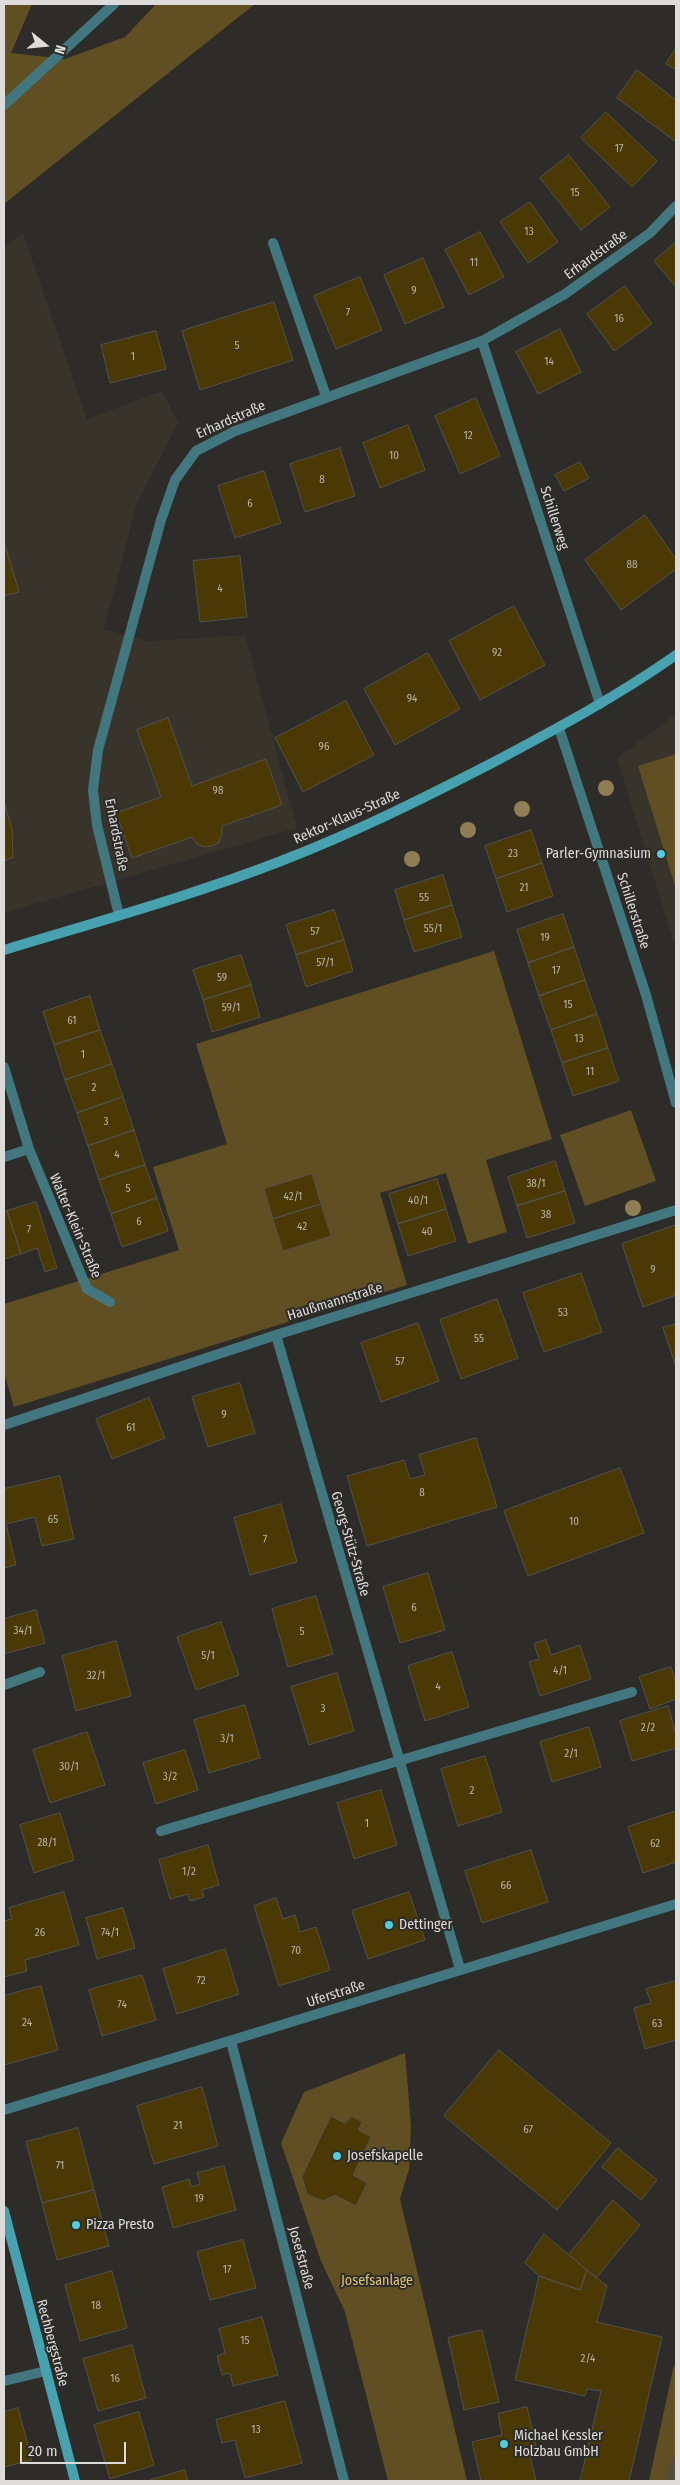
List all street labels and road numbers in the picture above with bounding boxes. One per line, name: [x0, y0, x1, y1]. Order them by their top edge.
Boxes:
street label: Erhardstraße: [561, 227, 631, 283]
street label: Erhardstraße: [194, 397, 268, 443]
street label: Schillerweg: [536, 484, 572, 552]
street label: Rektor-Klaus-Straße: [291, 786, 403, 848]
street label: Erhardstraße: [101, 797, 131, 873]
street label: Schillerstraße: [613, 871, 653, 951]
street label: Walter-Klein-Straße: [45, 1171, 105, 1281]
street label: Haußmannstraße: [285, 1280, 385, 1324]
street label: Georg-Stütz-Straße: [327, 1490, 373, 1598]
street label: Uferstraße: [305, 1977, 367, 2011]
street label: Josefstraße: [285, 2225, 317, 2291]
street label: Rechbergstraße: [32, 2298, 72, 2388]

